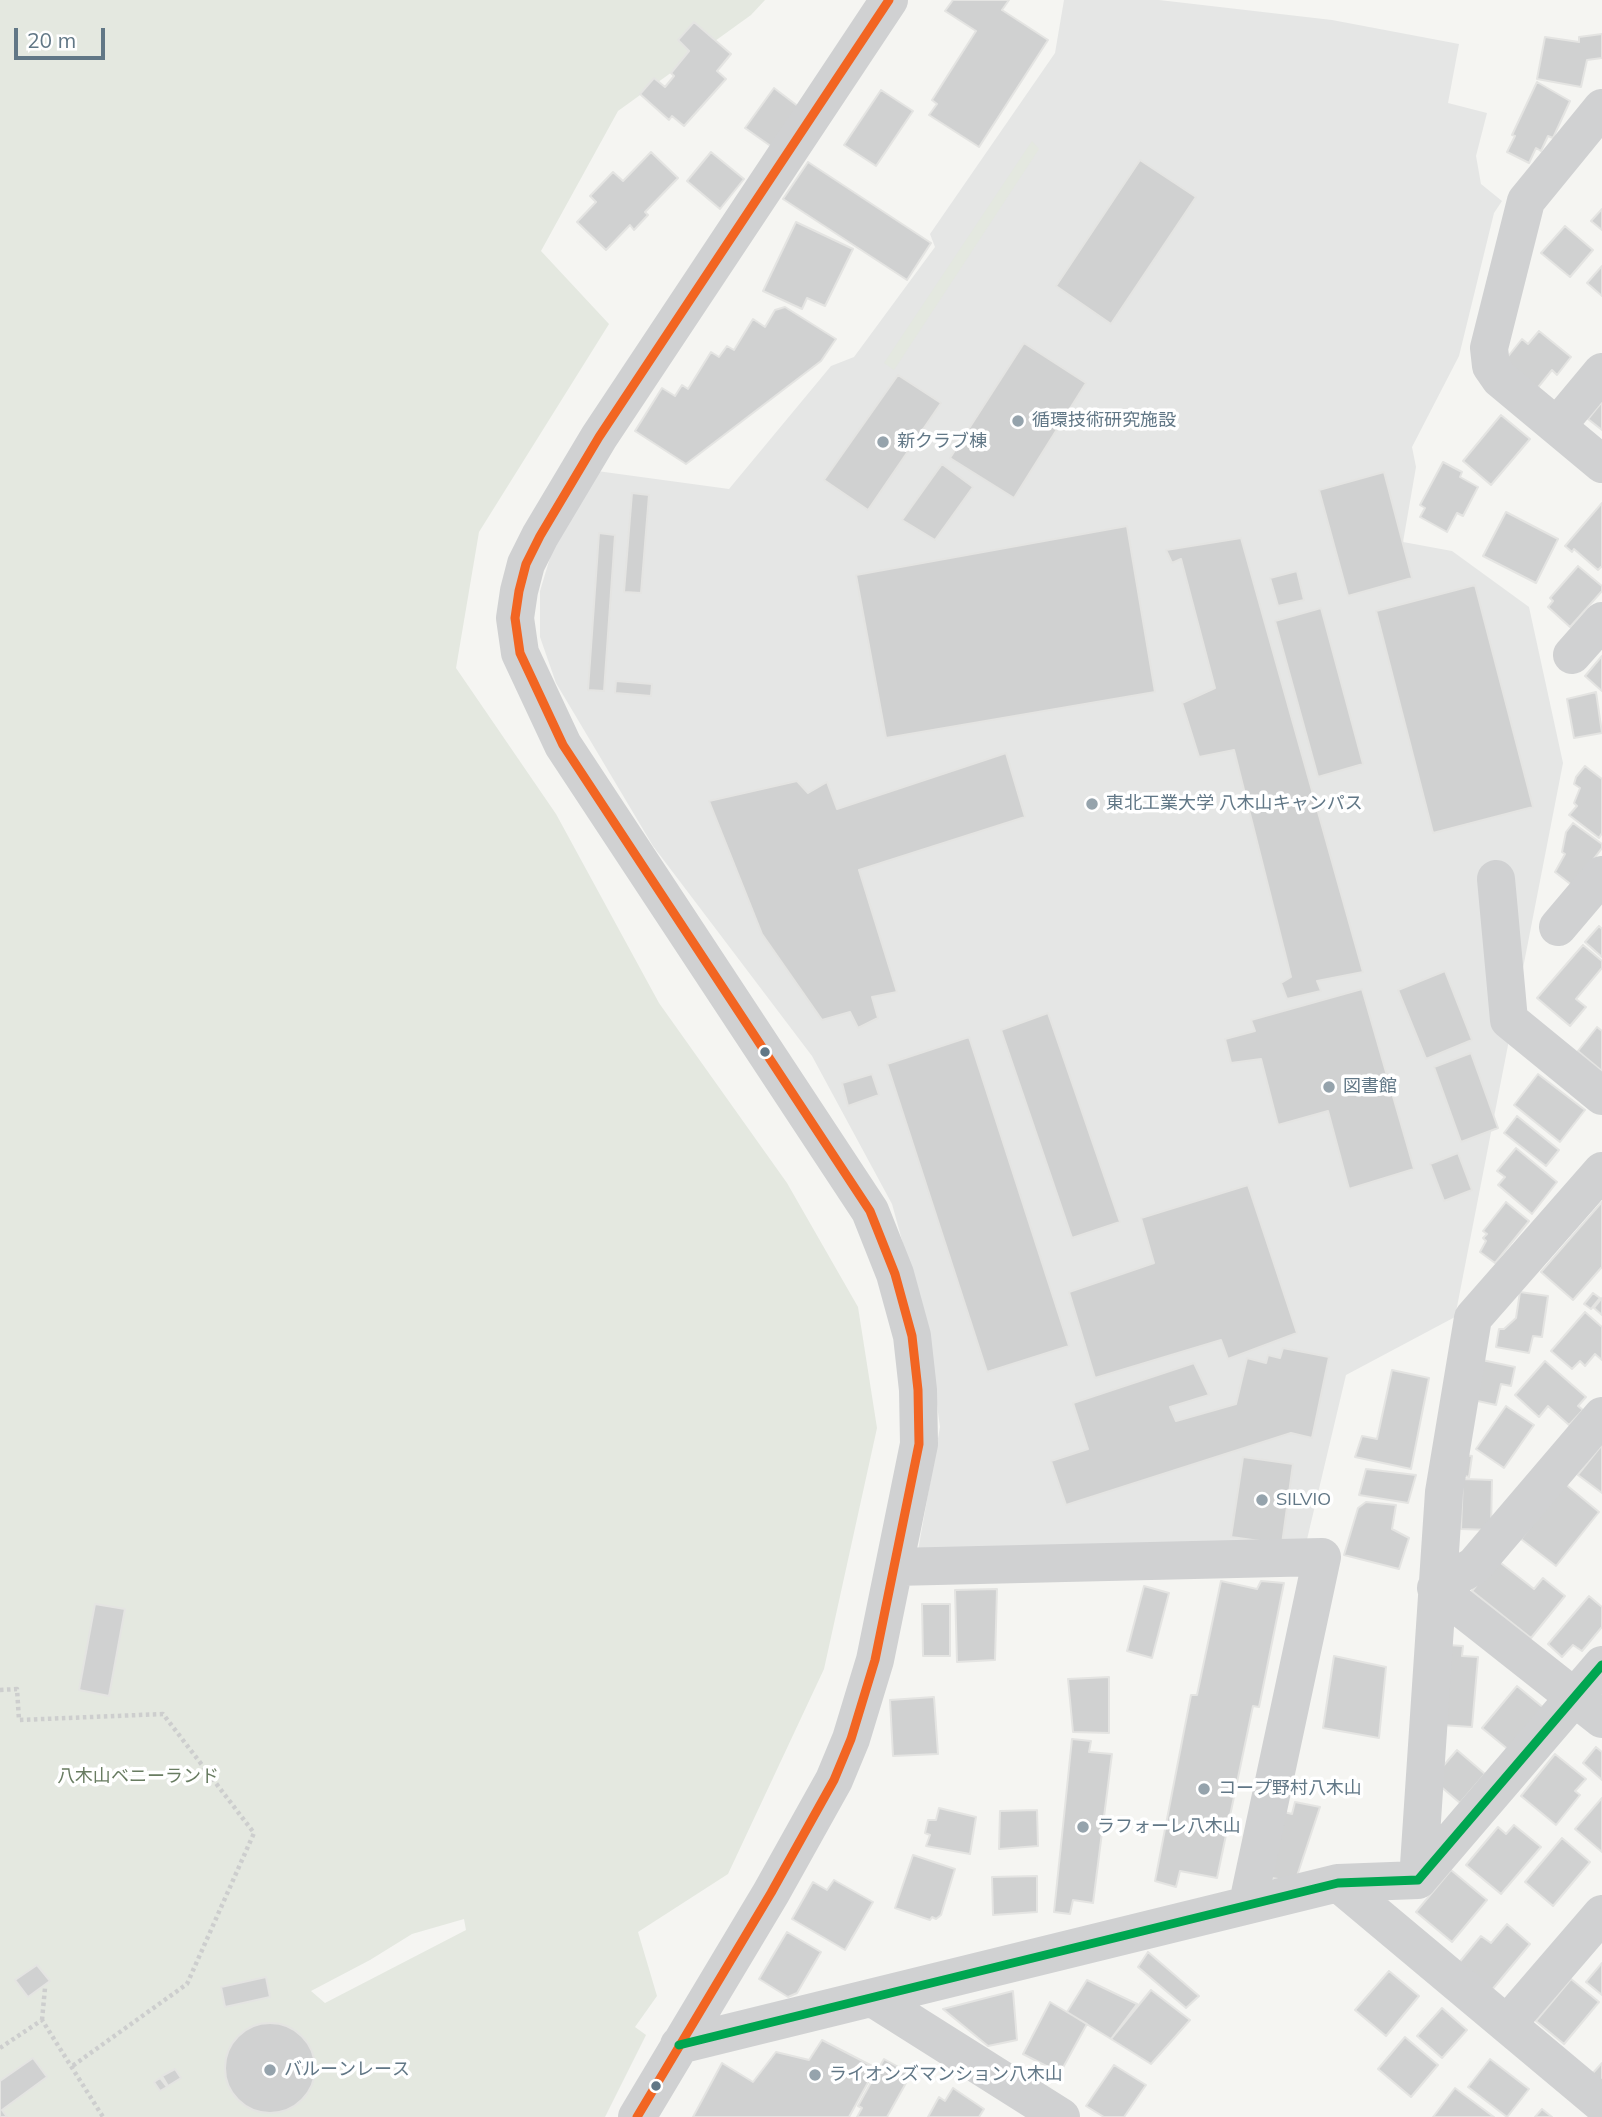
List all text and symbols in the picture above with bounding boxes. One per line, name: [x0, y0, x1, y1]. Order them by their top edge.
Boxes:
scale bar: [18, 14, 108, 58]
text: 20 m: [27, 27, 76, 53]
place label: 循環技術研究施設: [1032, 410, 1176, 432]
marker: 循環技術研究施設: [1010, 413, 1026, 429]
place label: 新クラブ棟: [897, 431, 987, 453]
marker: 新クラブ棟: [875, 434, 891, 450]
place label: 東北工業大学 八木山キャンパス: [1106, 793, 1363, 815]
marker: 東北工業大学 八木山キャンパス: [1084, 796, 1100, 812]
unlabelled marker: [758, 1045, 772, 1059]
place label: 図書館: [1343, 1076, 1397, 1098]
marker: 図書館: [1321, 1079, 1337, 1095]
place label: SILVIO: [1276, 1489, 1331, 1511]
marker: SILVIO: [1254, 1492, 1270, 1508]
park label: 八木山ベニーランド: [57, 1766, 219, 1788]
place label: コープ野村八木山: [1218, 1778, 1362, 1800]
marker: コープ野村八木山: [1196, 1781, 1212, 1797]
place label: ラフォーレ八木山: [1097, 1816, 1241, 1838]
marker: ラフォーレ八木山: [1075, 1819, 1091, 1835]
place label: バルーンレース: [284, 2059, 410, 2081]
marker: バルーンレース: [262, 2062, 278, 2078]
place label: ライオンズマンション八木山: [829, 2064, 1063, 2086]
marker: ライオンズマンション八木山: [807, 2067, 823, 2083]
unlabelled marker: [649, 2079, 663, 2093]

